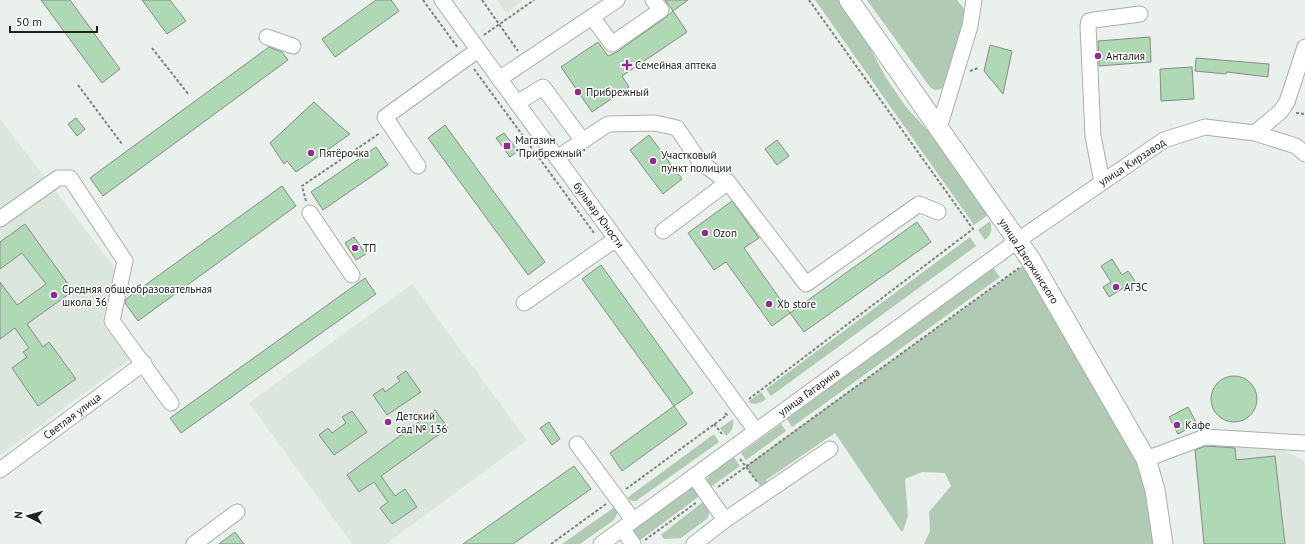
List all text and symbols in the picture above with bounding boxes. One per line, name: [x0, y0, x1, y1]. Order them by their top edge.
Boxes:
scale bar: [10, 8, 97, 34]
text: 50 m: [16, 14, 42, 29]
place label: Анталия: [1106, 49, 1145, 63]
marker: Анталия: [1093, 51, 1103, 61]
place label: Семейная аптека: [635, 58, 717, 72]
marker: Семейная аптека: [622, 60, 632, 70]
place label: Прибрежный: [586, 85, 649, 99]
marker: Прибрежный: [573, 87, 583, 97]
place label: Магазин "Прибрежный": [515, 133, 586, 160]
street label: улица Кирзавод: [1096, 135, 1168, 189]
marker: Магазин "Прибрежный": [502, 141, 512, 151]
place label: Пятёрочка: [319, 146, 369, 160]
marker: Пятёрочка: [306, 148, 316, 158]
place label: Участковый пункт полиции: [661, 148, 731, 175]
marker: Участковый пункт полиции: [648, 156, 658, 166]
street label: бульвар Юности: [570, 179, 628, 251]
street label: улица Дзержинского: [996, 216, 1062, 307]
place label: Ozon: [713, 226, 737, 240]
marker: Ozon: [700, 228, 710, 238]
place label: ТП: [363, 241, 376, 255]
marker: ТП: [350, 243, 360, 253]
place label: АГЗС: [1124, 280, 1148, 294]
place label: Средняя общеобразовательная школа 36: [62, 282, 212, 309]
marker: АГЗС: [1111, 282, 1121, 292]
marker: Средняя общеобразовательная школа 36: [49, 290, 59, 300]
place label: Xb store: [777, 297, 817, 311]
marker: Xb store: [764, 299, 774, 309]
street label: улица Гагарина: [775, 365, 843, 419]
street label: Светлая улица: [40, 390, 104, 442]
place label: Детский сад № 136: [396, 409, 447, 436]
marker: Детский сад № 136: [383, 417, 393, 427]
place label: Кафе: [1185, 418, 1211, 432]
marker: Кафе: [1172, 420, 1182, 430]
north arrow: [8, 496, 48, 536]
text: N: [11, 511, 25, 519]

